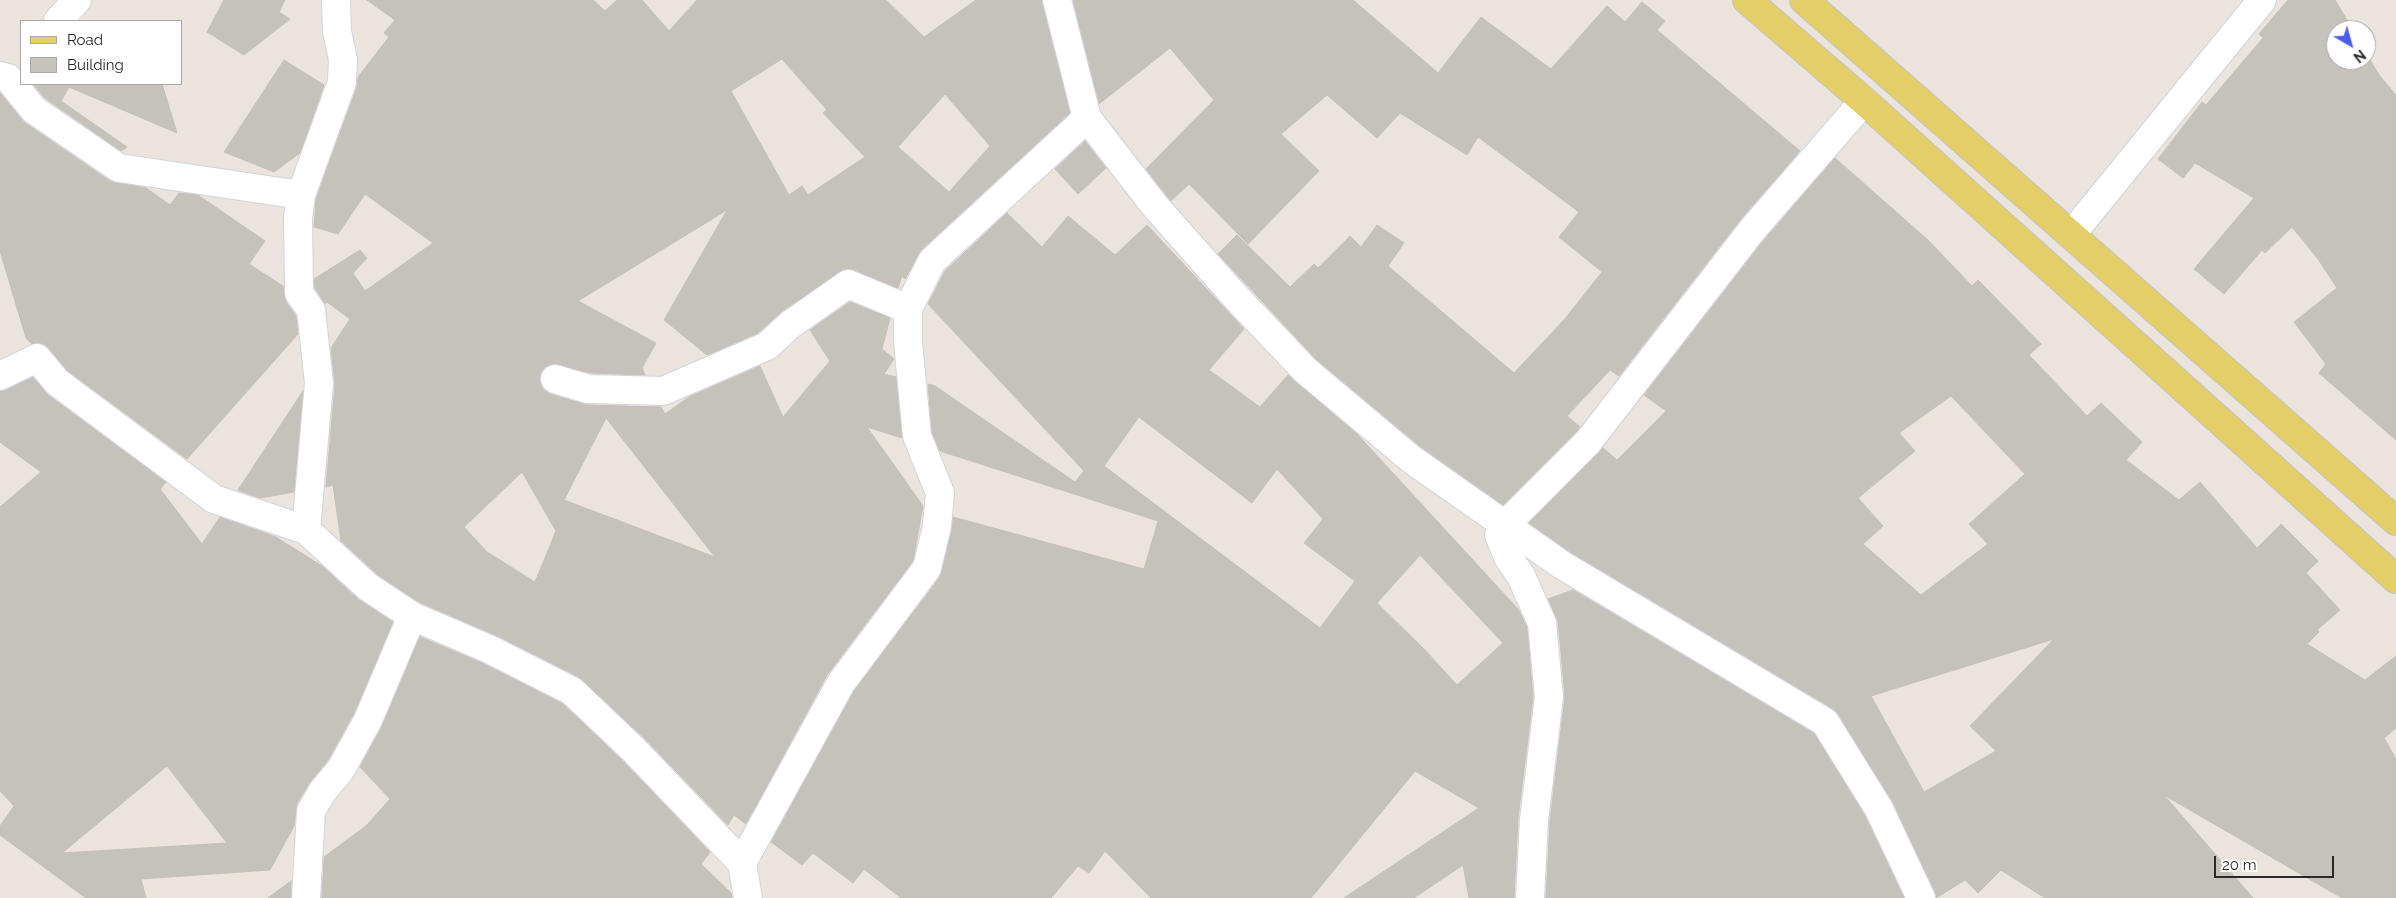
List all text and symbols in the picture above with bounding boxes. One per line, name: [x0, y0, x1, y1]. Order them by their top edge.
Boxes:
legend: [20, 20, 182, 85]
north arrow: [2326, 20, 2376, 70]
text: Road: [67, 31, 103, 49]
text: N: [2350, 46, 2369, 66]
text: Building: [67, 56, 124, 74]
scale bar: [2216, 846, 2336, 878]
text: 20 m: [2222, 856, 2257, 874]

